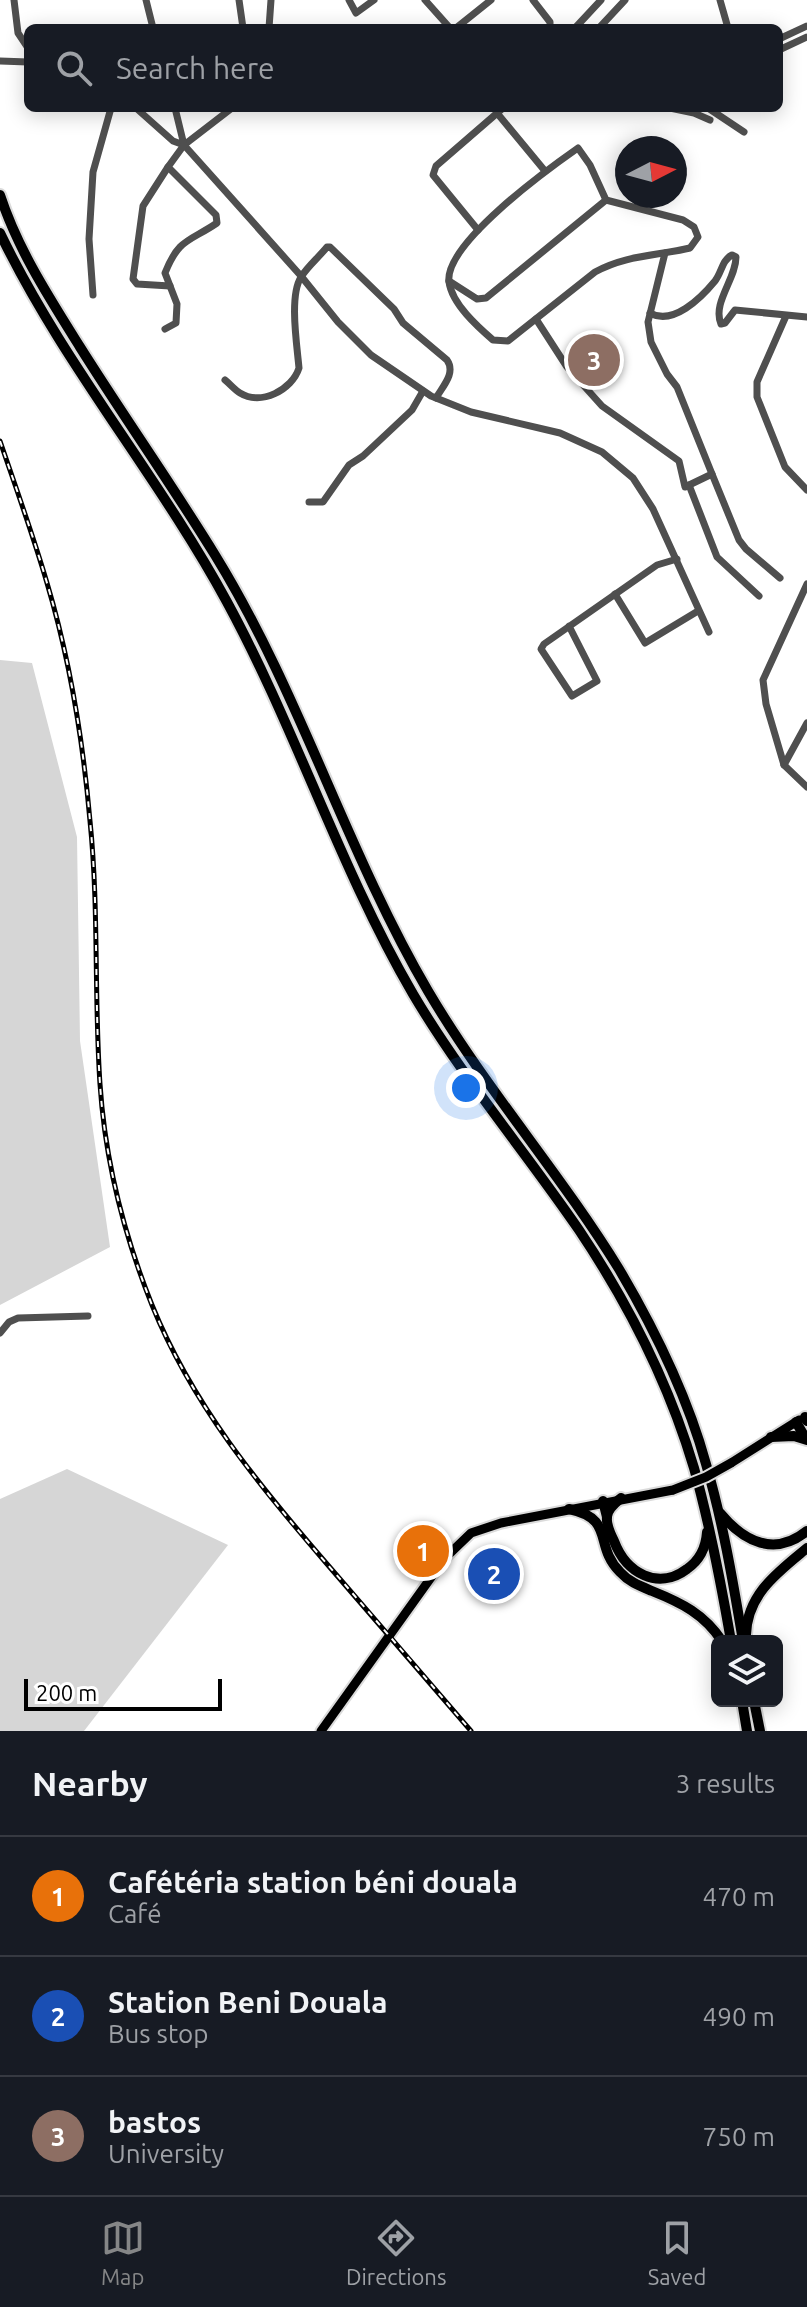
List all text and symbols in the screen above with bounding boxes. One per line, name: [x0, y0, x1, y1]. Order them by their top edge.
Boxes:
search box: [24, 24, 783, 112]
icon: search: [52, 46, 96, 90]
text: Search here: [116, 51, 275, 85]
north arrow: [615, 136, 687, 208]
pin: 3: [568, 330, 620, 390]
your location: [446, 1068, 486, 1108]
pin: 1: [397, 1521, 449, 1581]
pin: 2: [468, 1544, 520, 1604]
map controls: [711, 1635, 783, 1707]
button: layers: [711, 1635, 783, 1707]
scale bar: [24, 1675, 222, 1711]
text: 200 m: [36, 1680, 97, 1705]
text: Nearby: [32, 1764, 147, 1802]
text: 3 results: [676, 1769, 775, 1798]
text: Cafétéria station béni douala: [108, 1865, 518, 1899]
text: 1: [51, 1882, 65, 1911]
text: 470 m: [703, 1882, 775, 1911]
text: Café: [108, 1899, 162, 1928]
text: Station Beni Douala: [108, 1985, 387, 2019]
text: 2: [51, 2002, 65, 2031]
text: 490 m: [703, 2002, 775, 2031]
text: Bus stop: [108, 2019, 208, 2048]
text: bastos: [108, 2105, 201, 2139]
text: 3: [51, 2122, 65, 2151]
text: 750 m: [703, 2122, 775, 2151]
text: University: [108, 2139, 224, 2168]
tab: Map: [101, 2216, 145, 2289]
tab: Directions: [346, 2216, 446, 2289]
tab: Saved: [648, 2216, 706, 2289]

